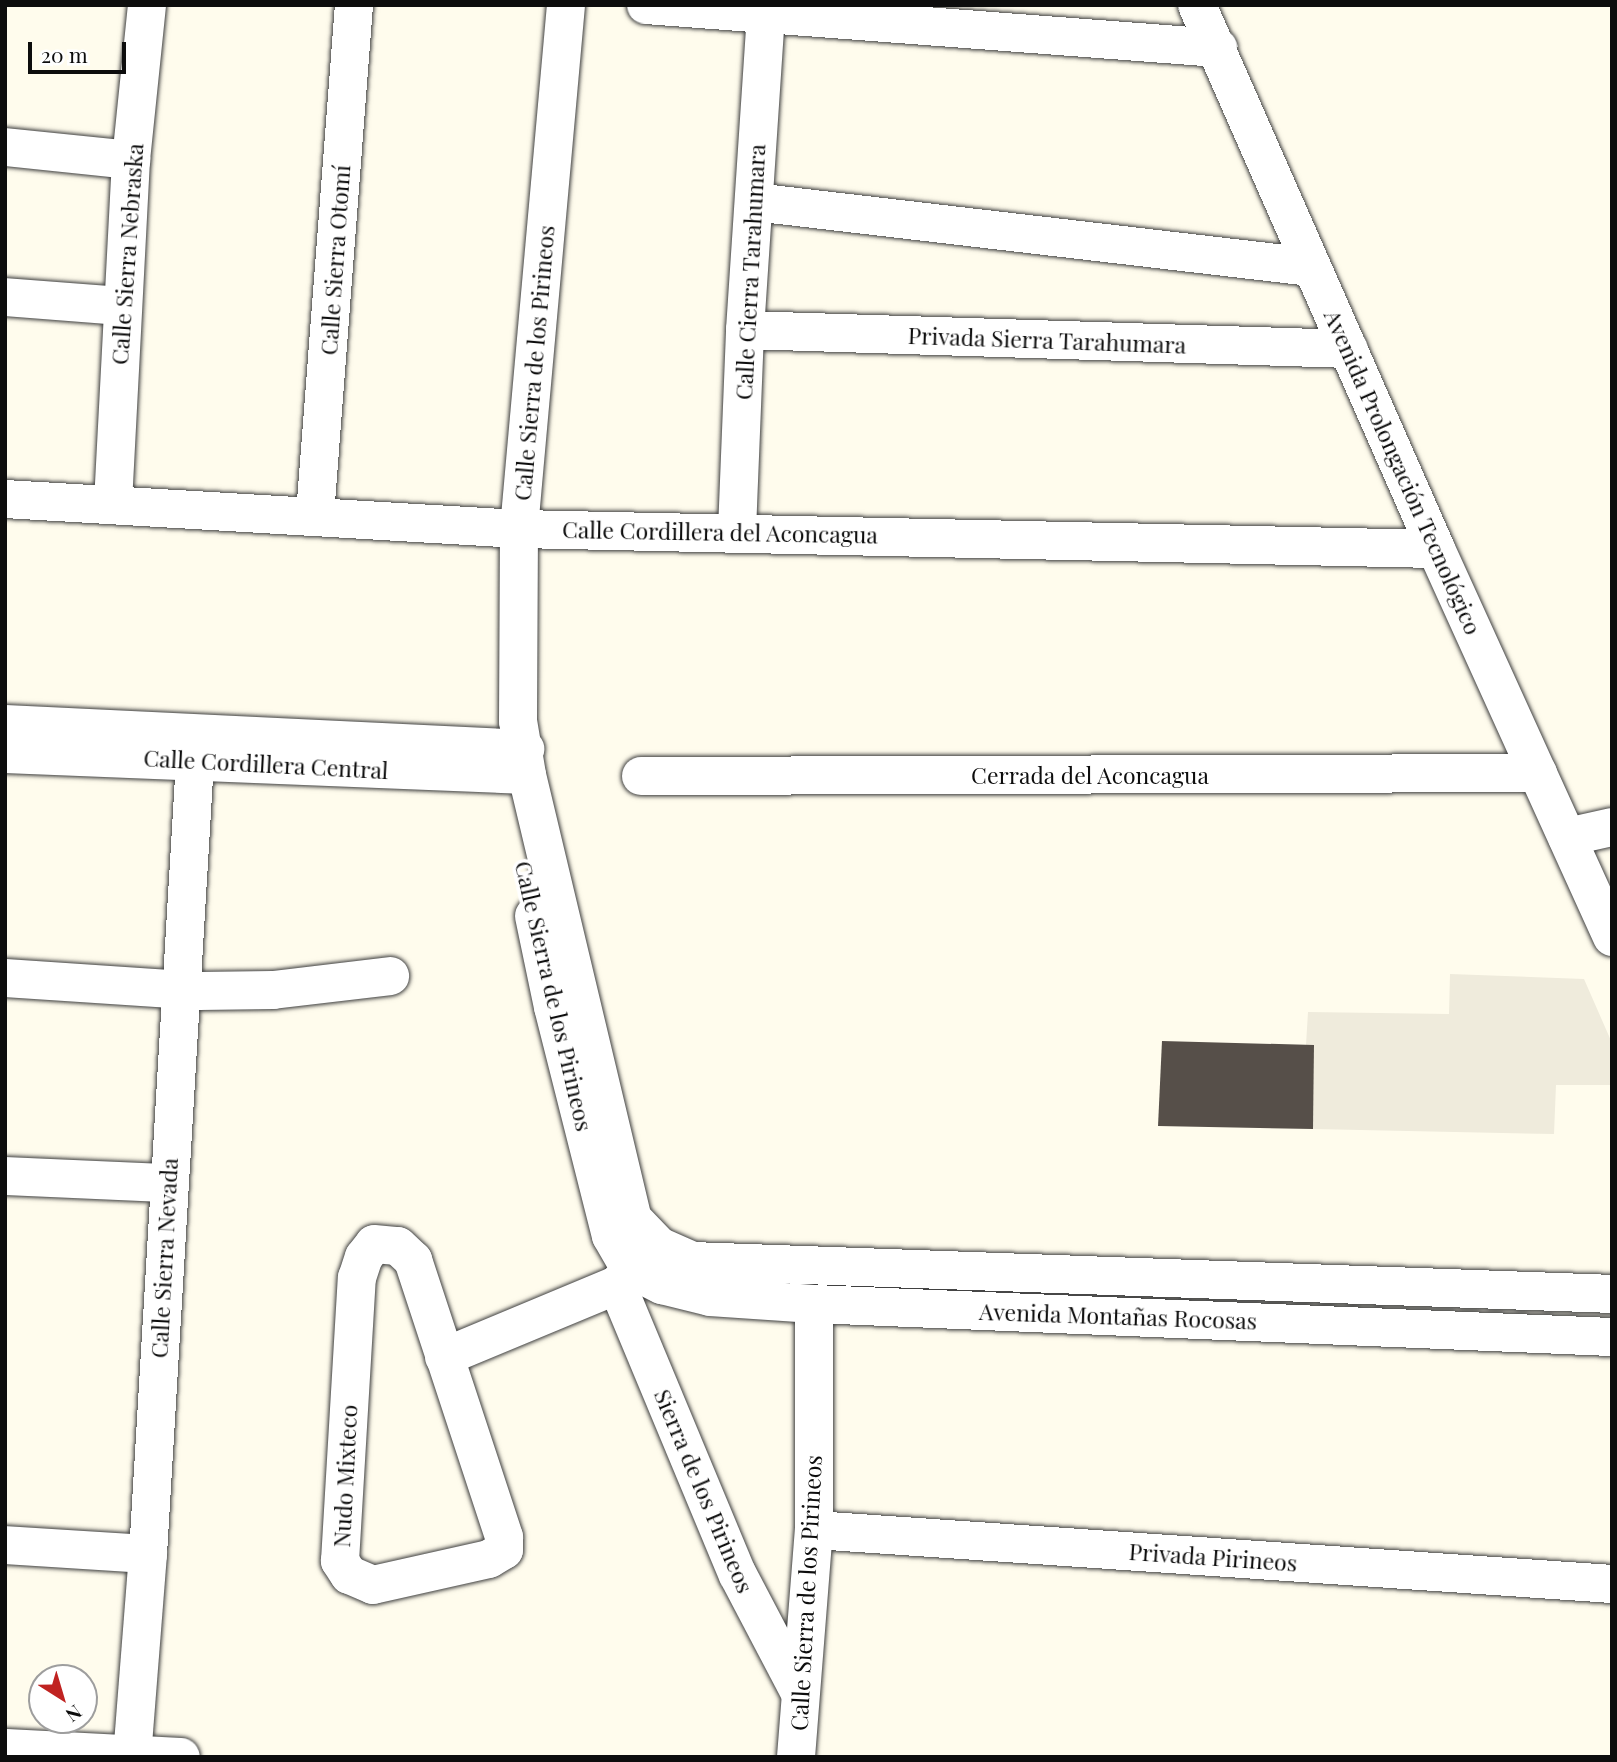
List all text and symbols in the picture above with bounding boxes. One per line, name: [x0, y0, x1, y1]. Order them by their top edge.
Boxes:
scale bar: [32, 28, 130, 72]
text: 20 m: [41, 40, 88, 68]
street label: Calle Sierra Nebraska: [105, 142, 149, 366]
street label: Calle Cierra Tarahumara: [729, 143, 771, 401]
street label: Calle Sierra Otomí: [315, 164, 355, 356]
street label: Calle Sierra de los Pirineos: [508, 224, 560, 502]
street label: Avenida Prolongación Tecnológico: [1319, 305, 1487, 639]
street label: Privada Sierra Tarahumara: [907, 321, 1187, 359]
street label: Calle Cordillera del Aconcagua: [561, 515, 879, 549]
street label: Calle Cordillera Central: [143, 744, 389, 784]
street label: Cerrada del Aconcagua: [971, 761, 1209, 789]
street label: Calle Sierra de los Pirineos: [509, 858, 599, 1134]
street label: Calle Sierra Nevada: [145, 1157, 183, 1359]
street label: Avenida Montañas Rocosas: [978, 1297, 1258, 1335]
street label: Sierra de los Pirineos: [648, 1385, 760, 1597]
street label: Nudo Mixteco: [327, 1404, 363, 1548]
street label: Calle Sierra de los Pirineos: [785, 1454, 827, 1732]
street label: Privada Pirineos: [1128, 1537, 1298, 1577]
north arrow: [28, 1664, 98, 1734]
text: N: [61, 1700, 88, 1729]

